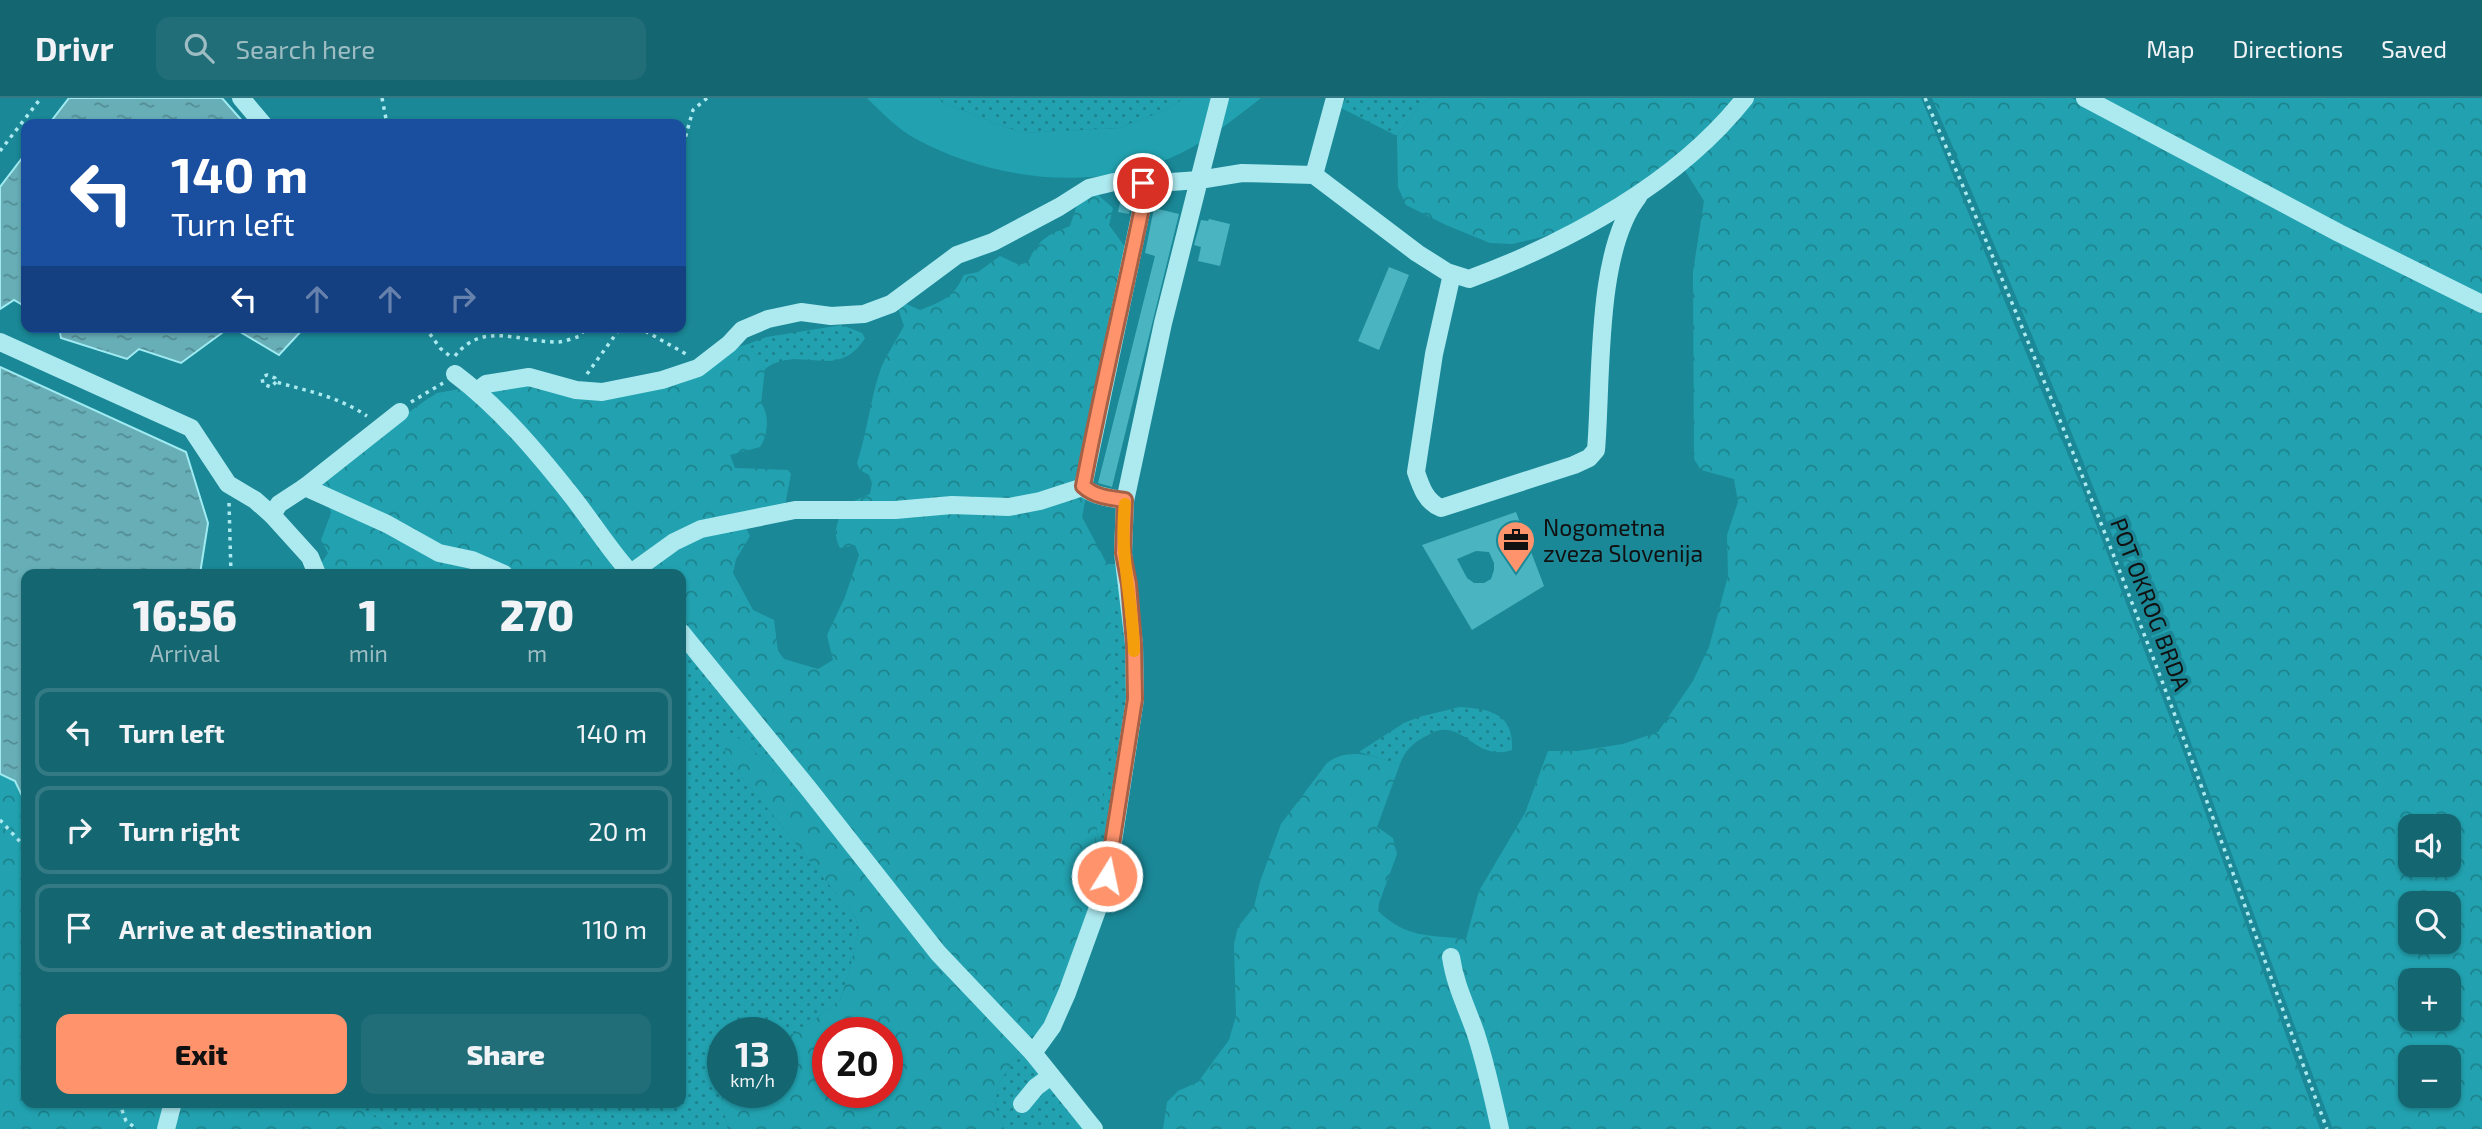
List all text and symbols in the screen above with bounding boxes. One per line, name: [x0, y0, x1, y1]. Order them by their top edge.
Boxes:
search box: [156, 17, 646, 80]
text: Drivr: [35, 28, 114, 68]
icon: search: [180, 29, 218, 67]
text: Search here: [236, 33, 375, 64]
text: Map: [2146, 34, 2194, 63]
text: Directions: [2232, 34, 2343, 63]
text: Saved: [2381, 34, 2447, 63]
text: 140 m: [171, 144, 308, 203]
icon: left: [56, 147, 147, 238]
pin: [1113, 153, 1173, 213]
icon: arrive: [1124, 164, 1162, 202]
text: Turn left: [171, 204, 295, 242]
icon: left: [225, 280, 263, 318]
icon: ahead: [298, 280, 336, 318]
icon: ahead: [371, 280, 409, 318]
icon: right: [444, 280, 482, 318]
place label: Nogometna zveza Slovenija: [1543, 513, 1703, 567]
street label: POT OKROG BRDA: [2105, 514, 2197, 695]
office icon: Nogometna zveza Slovenija: [1495, 519, 1537, 574]
text: 16:56: [133, 589, 237, 639]
text: 1: [359, 589, 378, 639]
text: 270: [500, 589, 574, 639]
text: Arrival: [150, 639, 220, 667]
text: min: [349, 639, 388, 667]
text: m: [527, 639, 547, 667]
icon: left: [60, 713, 98, 751]
text: Turn left: [119, 717, 225, 748]
text: 140 m: [576, 717, 647, 748]
icon: right: [60, 811, 98, 849]
map controls: [2398, 814, 2461, 1108]
button: sound: [2398, 814, 2461, 877]
text: Turn right: [119, 815, 240, 846]
text: 20 m: [588, 815, 647, 846]
position arrow: [1070, 839, 1144, 913]
button: search: [2398, 891, 2461, 954]
icon: arrive: [60, 909, 98, 947]
text: Arrive at destination: [119, 913, 372, 944]
text: 110 m: [582, 913, 647, 944]
button: +: [2398, 968, 2461, 1031]
button: Exit: [56, 1014, 347, 1094]
button: Share: [361, 1014, 651, 1094]
speed limit sign: 20: [812, 1017, 903, 1108]
text: 13: [735, 1032, 770, 1074]
button: −: [2398, 1045, 2461, 1108]
text: km/h: [730, 1069, 775, 1091]

